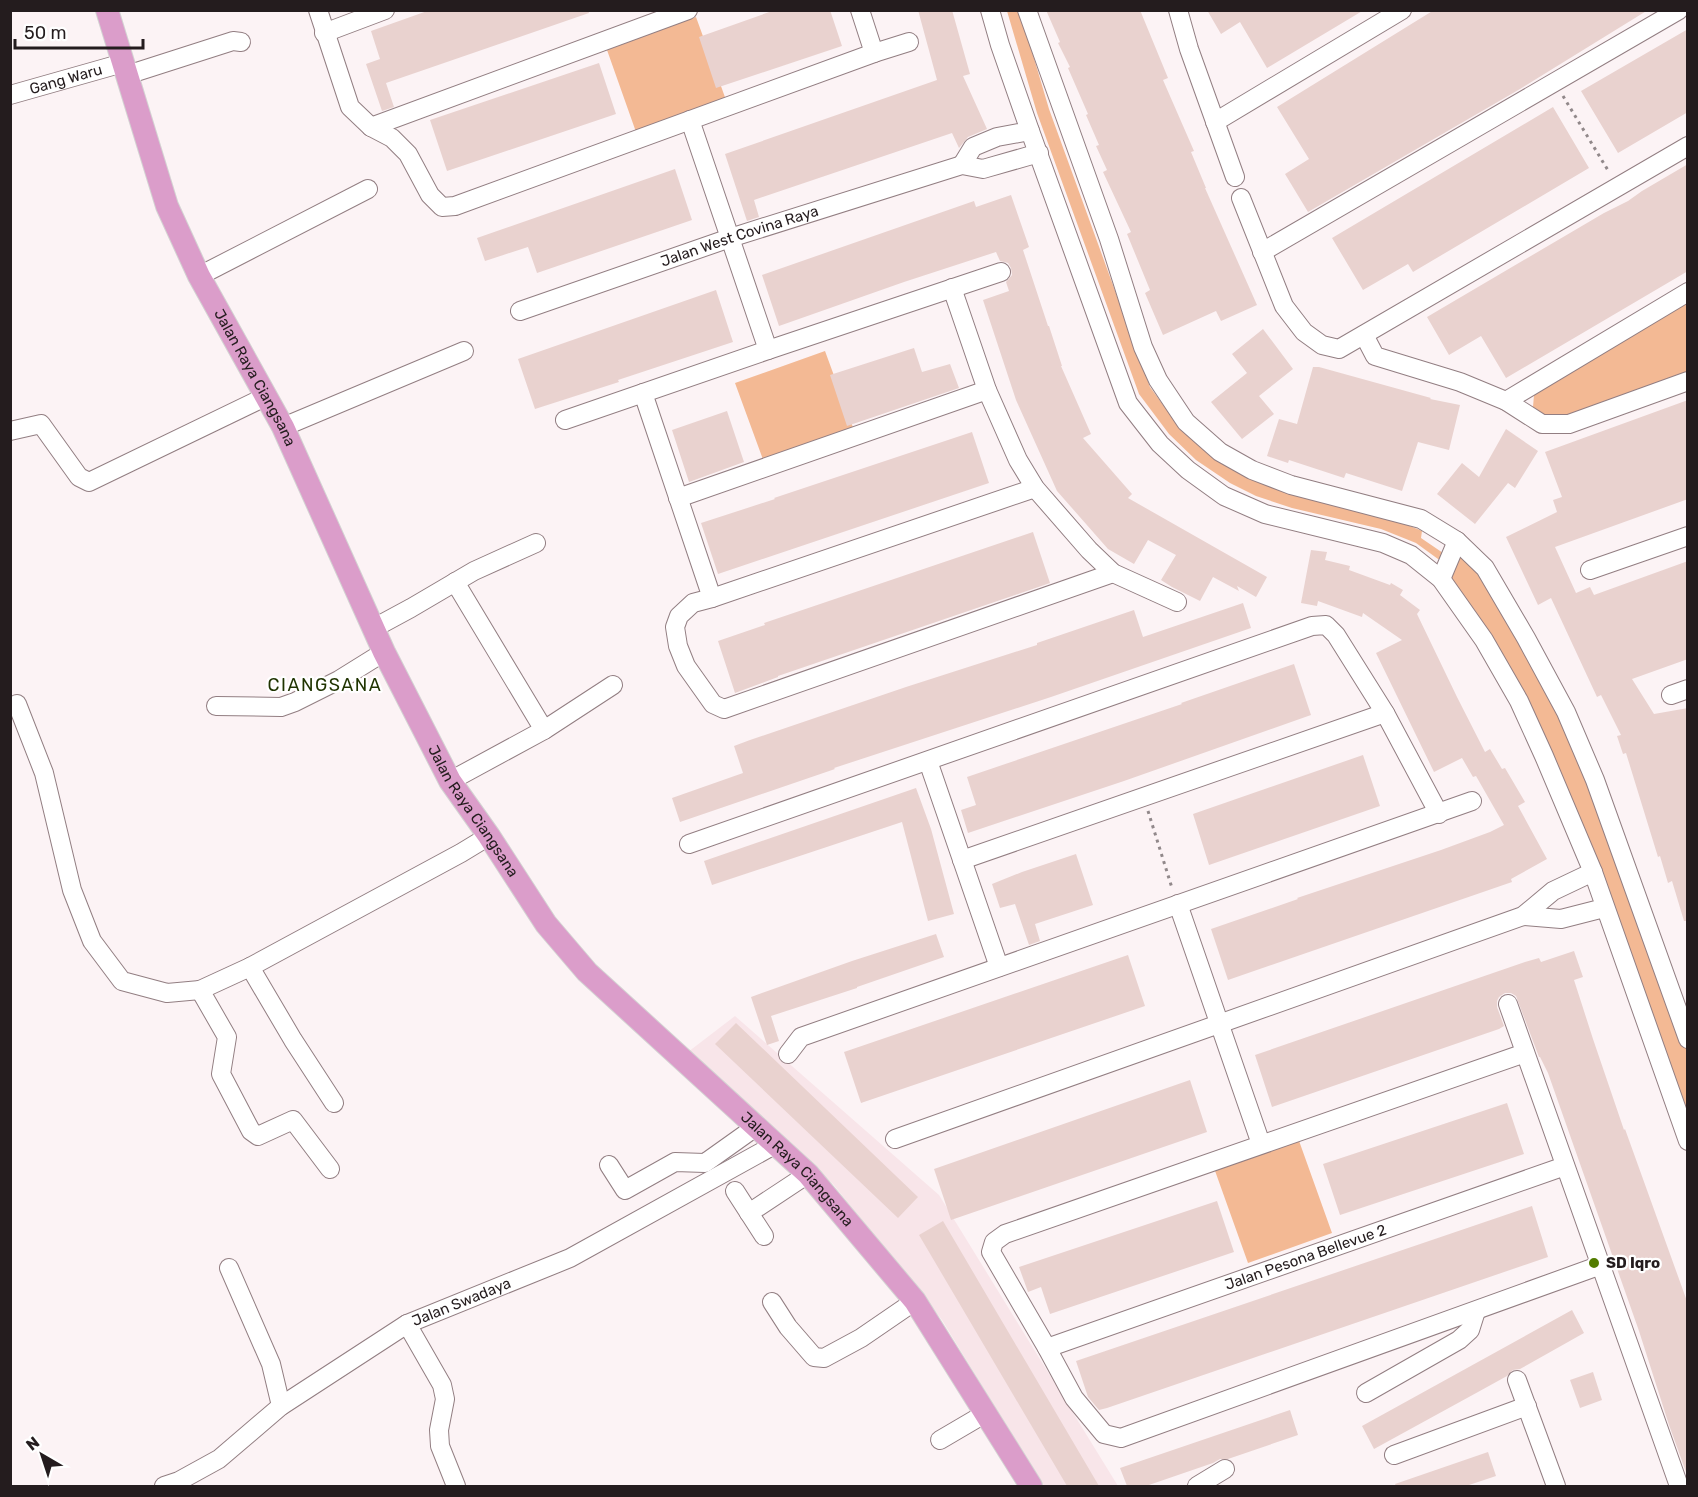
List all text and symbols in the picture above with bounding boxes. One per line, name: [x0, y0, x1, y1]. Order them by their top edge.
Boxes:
scale bar: [15, 12, 142, 50]
text: 50 m: [24, 22, 67, 44]
street label: Gang Waru: [27, 60, 104, 98]
street label: Jalan West Covina Raya: [658, 202, 821, 270]
street label: Jalan Raya Ciangsana: [210, 306, 299, 449]
district label: CIANGSANA: [268, 674, 382, 696]
street label: Jalan Raya Ciangsana: [424, 742, 522, 880]
street label: Jalan Raya Ciangsana: [737, 1108, 857, 1230]
street label: Jalan Pesona Bellevue 2: [1222, 1220, 1389, 1294]
place label: SD Iqro: [1606, 1254, 1660, 1272]
marker: SD Iqro: [1587, 1256, 1601, 1270]
street label: Jalan Swadaya: [409, 1274, 513, 1330]
north arrow: [12, 1425, 72, 1485]
text: N: [22, 1433, 43, 1455]

